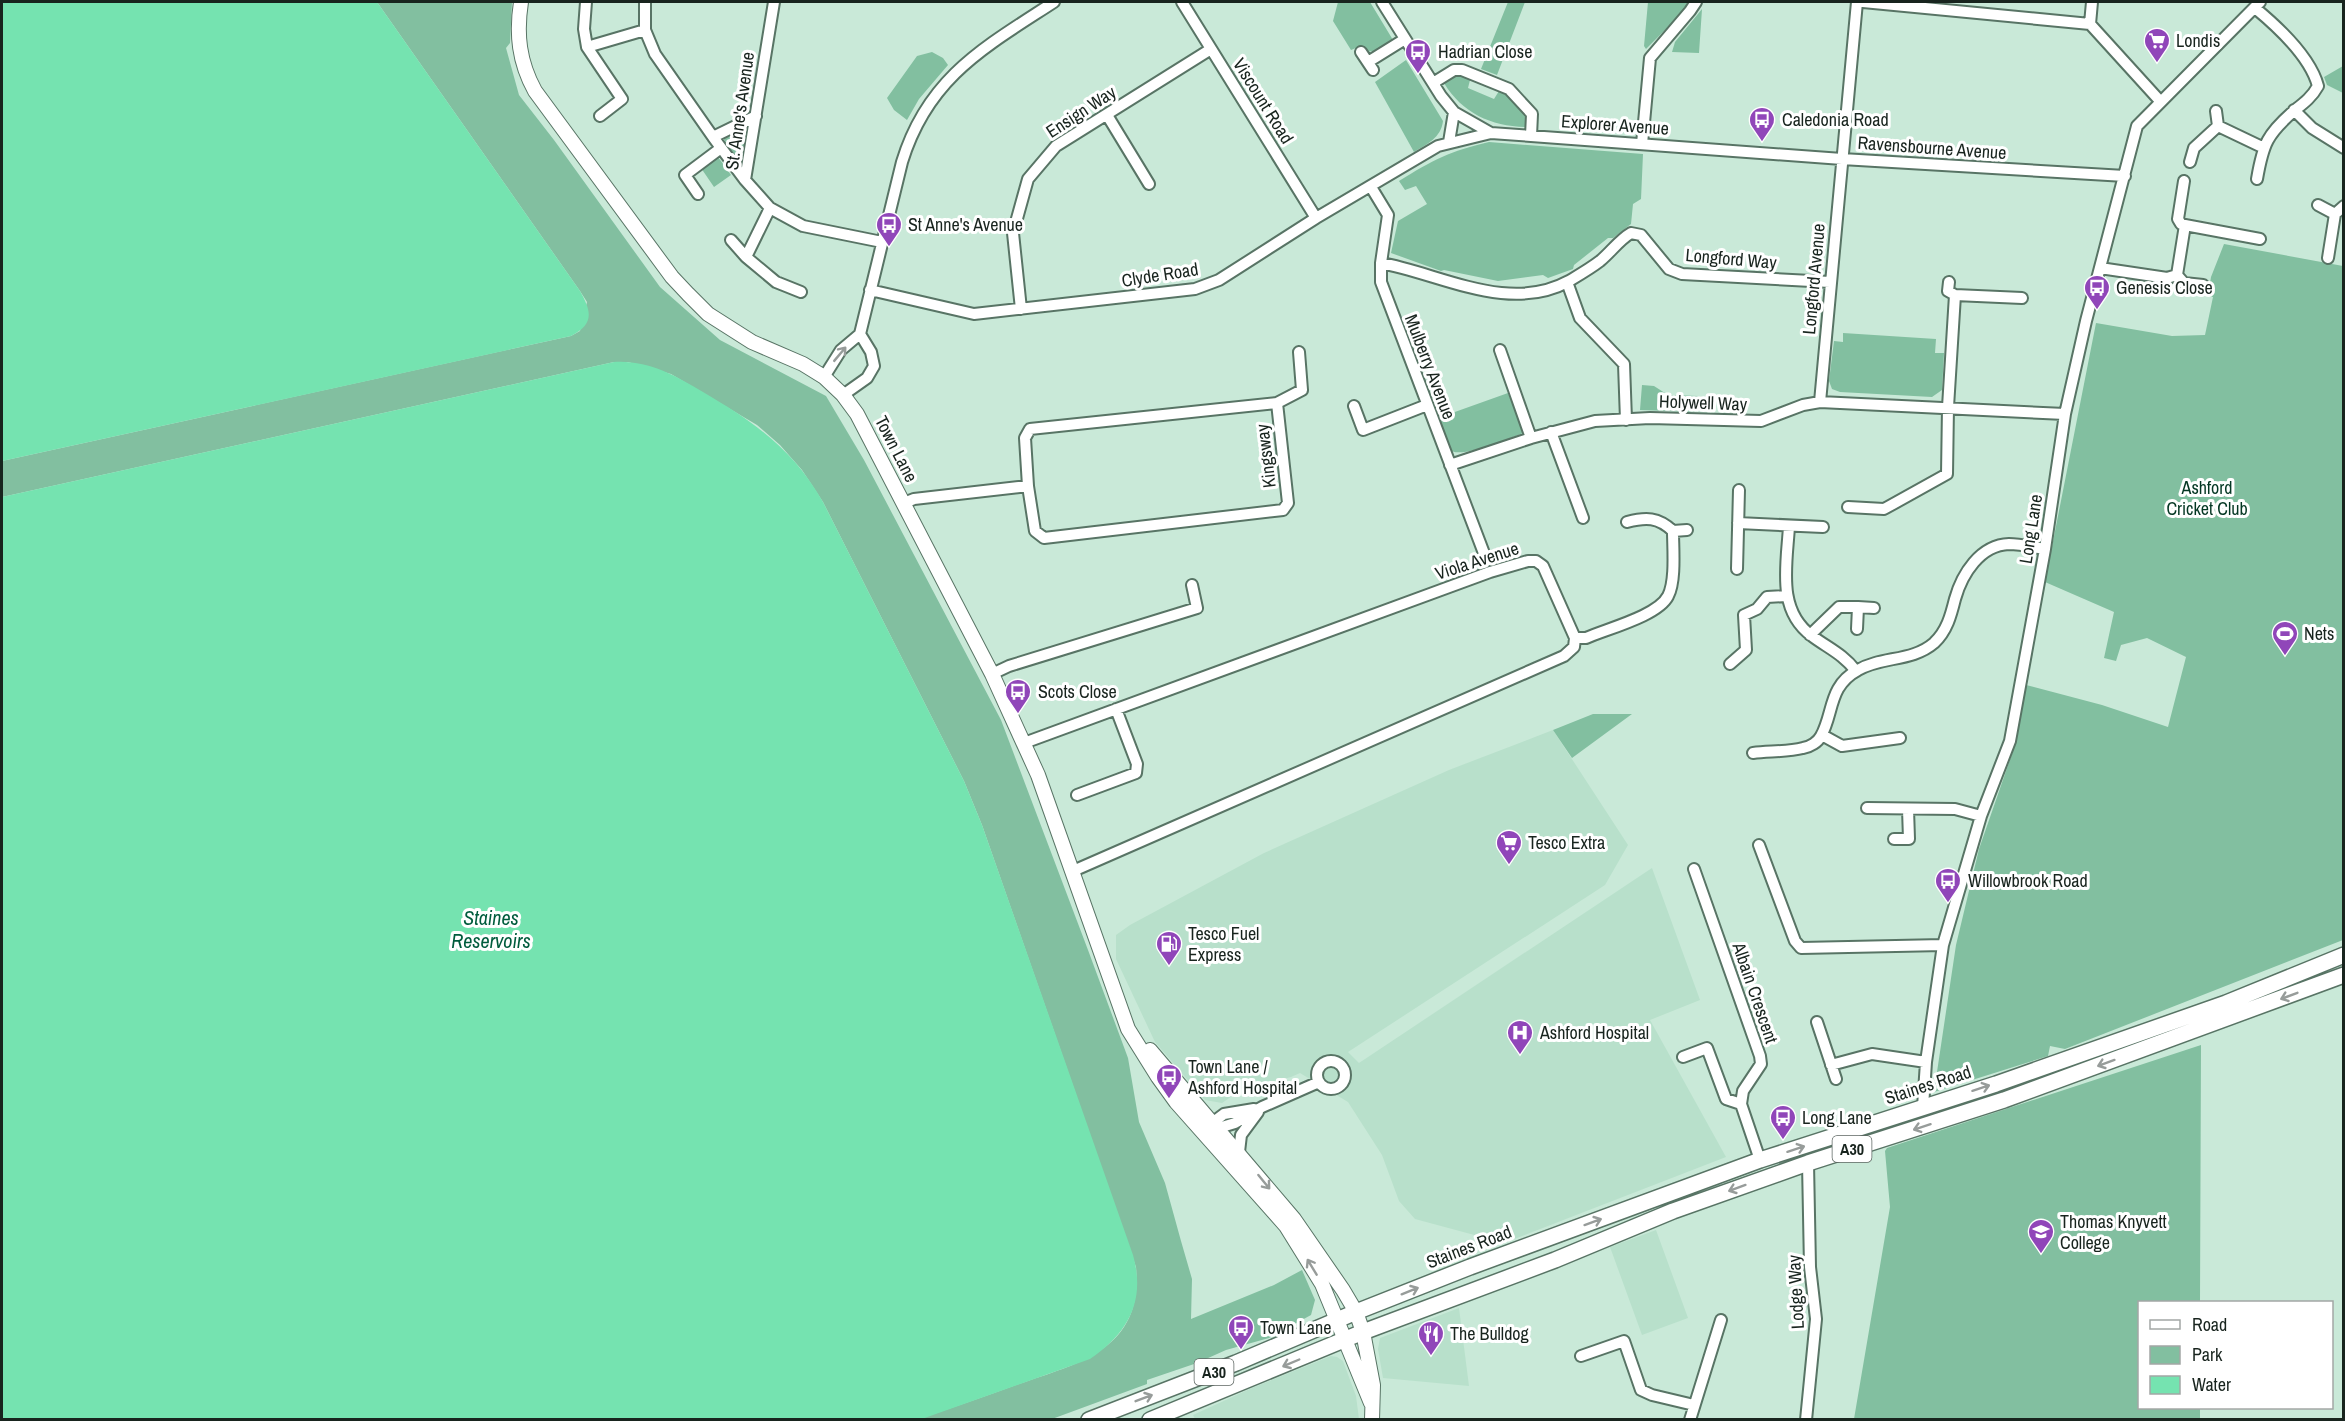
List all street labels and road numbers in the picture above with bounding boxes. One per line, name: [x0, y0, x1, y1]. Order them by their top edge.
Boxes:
street label: St. Anne's Avenue: [719, 50, 760, 172]
street label: Viscount Road: [1227, 53, 1300, 148]
street label: Ensign Way: [1041, 79, 1121, 144]
street label: Explorer Avenue: [1560, 108, 1670, 141]
street label: Ravensbourne Avenue: [1857, 130, 2007, 165]
street label: Longford Avenue: [1796, 222, 1831, 336]
street label: Longford Way: [1684, 242, 1778, 275]
street label: Clyde Road: [1120, 256, 1200, 293]
street label: Mulberry Avenue: [1399, 311, 1462, 423]
street label: Holywell Way: [1659, 388, 1748, 417]
street label: Town Lane: [869, 411, 924, 486]
street label: Kingsway: [1249, 422, 1282, 489]
street label: Long Lane: [2013, 493, 2048, 565]
street label: Viola Avenue: [1432, 535, 1522, 586]
street label: Albain Crescent: [1726, 938, 1784, 1047]
street label: Staines Road: [1881, 1059, 1974, 1110]
road number: A30: [1832, 1136, 1872, 1162]
street label: Staines Road: [1423, 1219, 1515, 1274]
street label: Lodge Way: [1781, 1254, 1810, 1330]
road number: A30: [1194, 1359, 1234, 1385]

